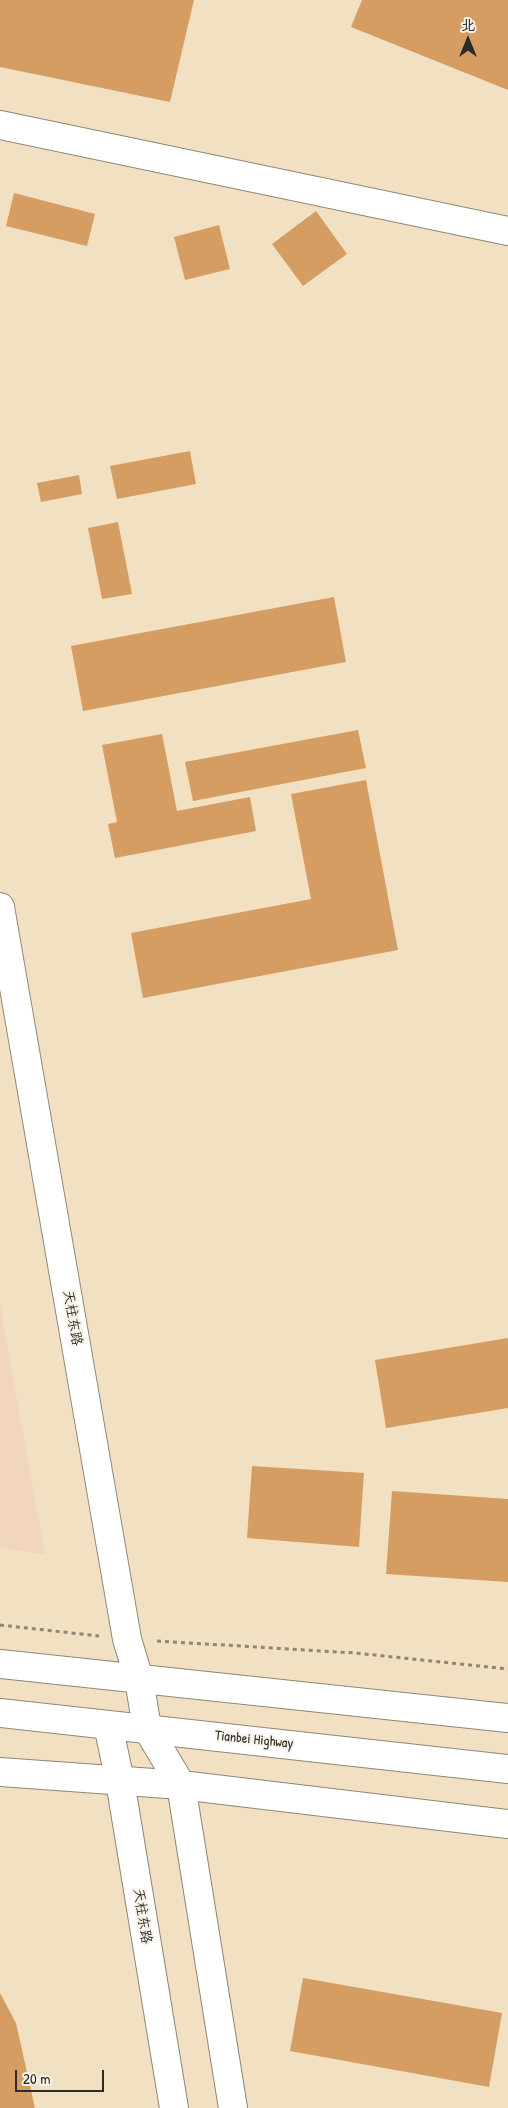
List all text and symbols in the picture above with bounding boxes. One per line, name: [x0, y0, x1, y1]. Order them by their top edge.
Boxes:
north arrow: [443, 15, 493, 65]
text: 北: [461, 15, 475, 34]
street label: 天柱东路: [59, 1289, 85, 1347]
street label: Tianbei Highway: [214, 1728, 294, 1752]
street label: 天柱东路: [129, 1887, 155, 1945]
scale bar: [18, 2060, 106, 2092]
text: 20 m: [23, 2068, 50, 2089]

